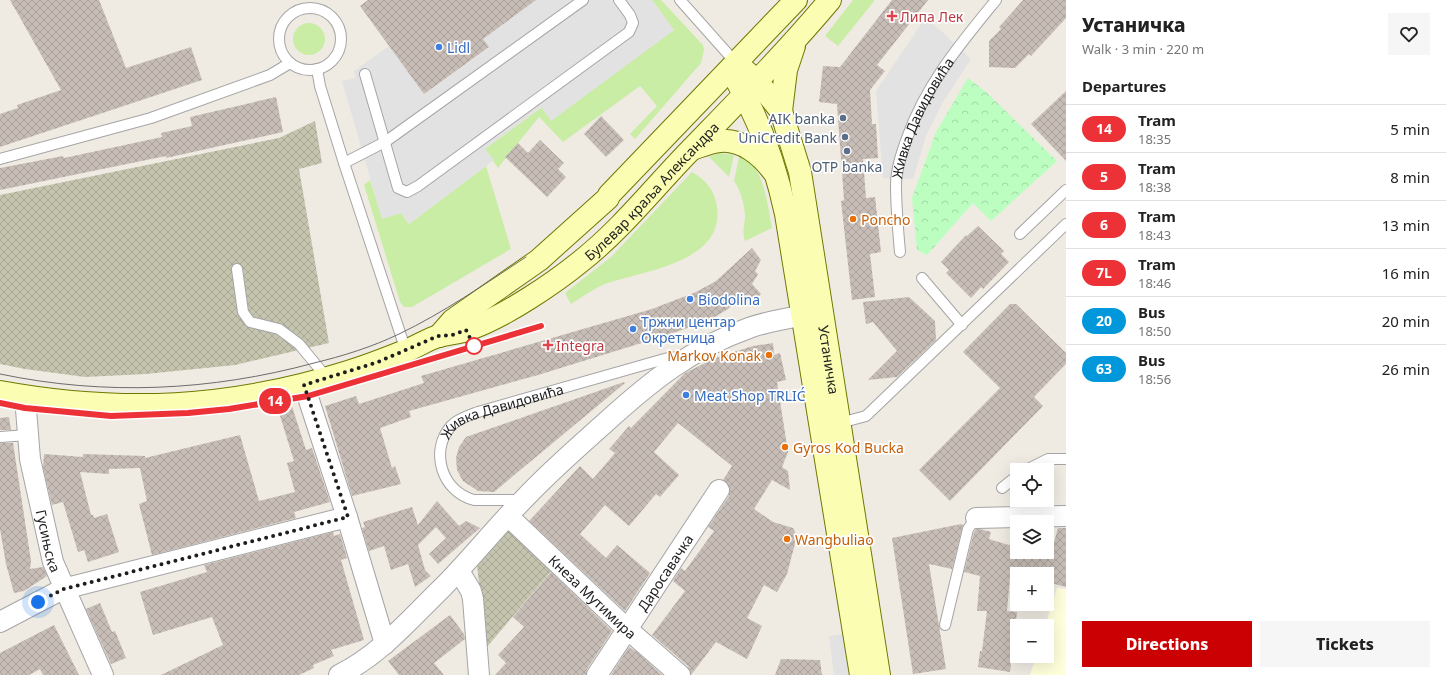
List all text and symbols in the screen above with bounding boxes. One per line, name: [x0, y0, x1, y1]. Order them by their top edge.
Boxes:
place label: Липа Лек: [900, 7, 964, 26]
marker: Липа Лек: [887, 11, 897, 21]
text: Устаничка: [1082, 12, 1186, 38]
button: heart: [1388, 13, 1430, 55]
place label: Lidl: [447, 38, 470, 57]
text: Walk · 3 min · 220 m: [1082, 40, 1204, 58]
marker: Lidl: [434, 42, 444, 52]
street label: Живка Давидовића: [887, 53, 958, 180]
text: Departures: [1082, 76, 1166, 96]
place label: AIK banka: [769, 109, 835, 128]
text: Tram: [1138, 110, 1176, 130]
marker: AIK banka: [838, 113, 848, 123]
street label: Булевар краља Александра: [580, 117, 723, 264]
text: 14: [1096, 119, 1112, 138]
text: 5 min: [1390, 119, 1430, 139]
place label: UniCredit Bank: [738, 128, 838, 147]
text: 18:35: [1138, 130, 1171, 148]
marker: UniCredit Bank: [840, 132, 850, 142]
marker: OTP banka: [842, 146, 852, 156]
place label: OTP banka: [812, 157, 882, 176]
text: Tram: [1138, 158, 1176, 178]
text: 5: [1100, 167, 1108, 186]
text: 8 min: [1390, 167, 1430, 187]
text: 18:38: [1138, 178, 1171, 196]
text: Tram: [1138, 206, 1176, 226]
place label: Poncho: [861, 210, 910, 229]
marker: Poncho: [848, 214, 858, 224]
text: 6: [1100, 215, 1108, 234]
text: 13 min: [1382, 215, 1430, 235]
text: 18:43: [1138, 226, 1171, 244]
text: Tram: [1138, 254, 1176, 274]
text: 7L: [1096, 263, 1112, 282]
text: 16 min: [1382, 263, 1430, 283]
text: 18:46: [1138, 274, 1171, 292]
place label: Biodolina: [698, 290, 760, 309]
marker: Biodolina: [685, 294, 695, 304]
text: Bus: [1138, 302, 1165, 322]
text: 20: [1096, 311, 1112, 330]
text: 20 min: [1382, 311, 1430, 331]
place label: Тржни центар Окретница: [641, 312, 736, 347]
text: 18:50: [1138, 322, 1171, 340]
marker: Тржни центар Окретница: [628, 324, 638, 334]
street label: Устаничка: [815, 324, 844, 396]
place label: Integra: [556, 336, 604, 355]
unlabelled marker: [465, 337, 483, 355]
marker: Integra: [543, 340, 553, 350]
place label: Markov Konak: [667, 346, 762, 365]
marker: Markov Konak: [764, 350, 774, 360]
text: Bus: [1138, 350, 1165, 370]
text: 63: [1096, 359, 1112, 378]
text: 26 min: [1382, 359, 1430, 379]
text: 18:56: [1138, 370, 1171, 388]
street label: Живка Давидовића: [435, 379, 566, 442]
place label: Meat Shop TRLIĆ: [694, 386, 806, 405]
line badge: 14: [257, 388, 293, 414]
marker: Meat Shop TRLIĆ: [681, 390, 691, 400]
text: 14: [267, 391, 283, 410]
place label: Gyros Kod Bucka: [793, 438, 904, 457]
marker: Gyros Kod Bucka: [780, 442, 790, 452]
map controls: [1010, 463, 1054, 663]
button: locate: [1010, 463, 1054, 507]
street label: Гусињска: [32, 508, 66, 575]
button: layers: [1010, 515, 1054, 559]
street label: Даросавачка: [632, 530, 697, 614]
place label: Wangbuliao: [795, 530, 874, 549]
marker: Wangbuliao: [782, 534, 792, 544]
street label: Кнеза Мутимира: [545, 550, 641, 643]
button: +: [1010, 567, 1054, 611]
your location: [28, 592, 48, 612]
button: −: [1010, 619, 1054, 663]
button: Directions: [1082, 621, 1252, 667]
button: Tickets: [1260, 621, 1430, 667]

